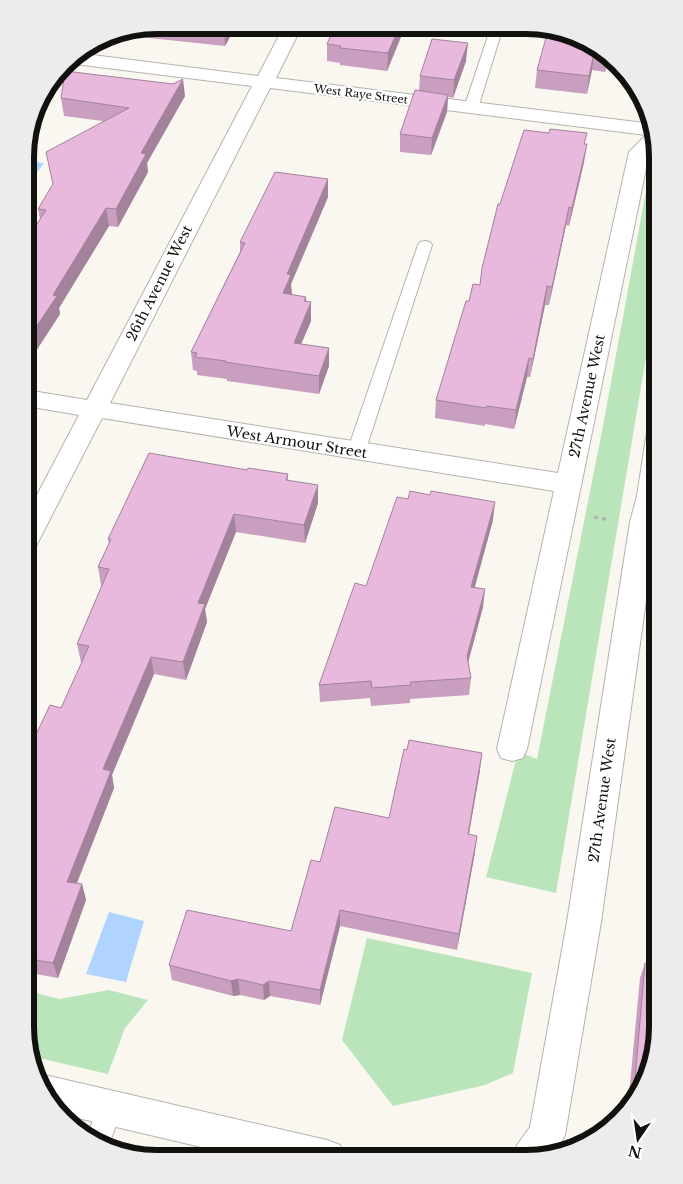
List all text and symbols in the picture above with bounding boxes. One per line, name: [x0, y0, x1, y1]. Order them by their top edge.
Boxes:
street label: West Raye Street: [312, 81, 410, 107]
street label: 26th Avenue West: [122, 221, 196, 344]
street label: 27th Avenue West: [565, 332, 609, 459]
street label: West Armour Street: [224, 422, 369, 462]
street label: 27th Avenue West: [584, 736, 620, 864]
north arrow: [613, 1114, 663, 1164]
text: N: [627, 1141, 644, 1162]

